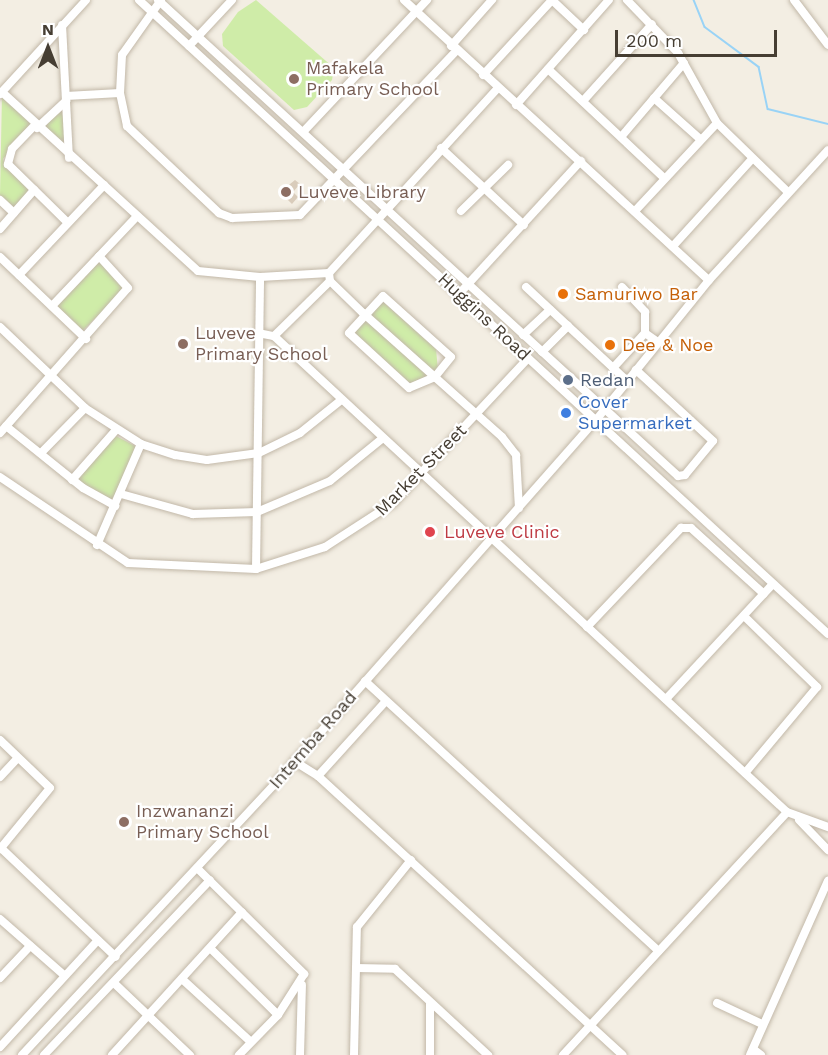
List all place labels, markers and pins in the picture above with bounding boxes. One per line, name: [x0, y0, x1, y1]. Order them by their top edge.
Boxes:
place label: Mafakela Primary School: [306, 58, 439, 100]
marker: Mafakela Primary School: [287, 72, 301, 86]
place label: Luveve Library: [298, 181, 426, 203]
marker: Luveve Library: [279, 185, 293, 199]
place label: Samuriwo Bar: [575, 283, 698, 305]
marker: Samuriwo Bar: [556, 287, 570, 301]
place label: Luveve Primary School: [195, 323, 328, 366]
place label: Dee & Noe: [622, 334, 713, 356]
marker: Luveve Primary School: [176, 337, 190, 351]
marker: Dee & Noe: [603, 338, 617, 352]
place label: Redan: [580, 369, 635, 391]
marker: Redan: [561, 373, 575, 387]
place label: Cover Supermarket: [578, 392, 692, 434]
marker: Cover Supermarket: [559, 406, 573, 420]
place label: Luveve Clinic: [444, 521, 560, 543]
marker: Luveve Clinic: [421, 523, 439, 541]
place label: Inzwananzi Primary School: [136, 801, 269, 844]
marker: Inzwananzi Primary School: [117, 815, 131, 829]

